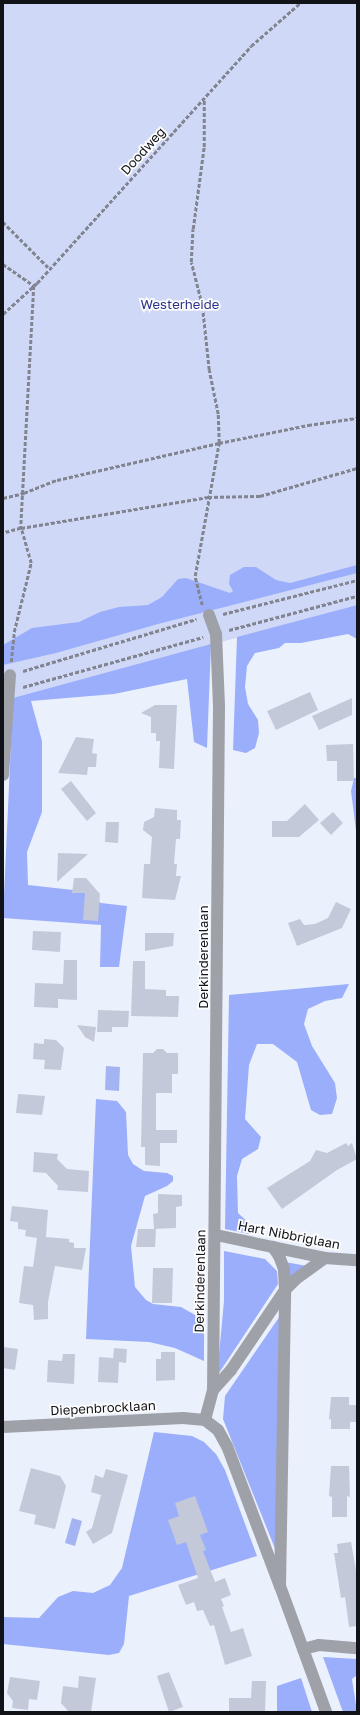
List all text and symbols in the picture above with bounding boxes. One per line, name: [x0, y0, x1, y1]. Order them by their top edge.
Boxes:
street label: Doodweg: [118, 124, 168, 178]
park label: Westerheide: [141, 296, 219, 312]
street label: Derkinderenlaan: [195, 905, 211, 1009]
street label: Hart Nibbriglaan: [237, 1217, 341, 1253]
street label: Derkinderenlaan: [191, 1229, 209, 1333]
street label: Diepenbrocklaan: [50, 1397, 156, 1419]

